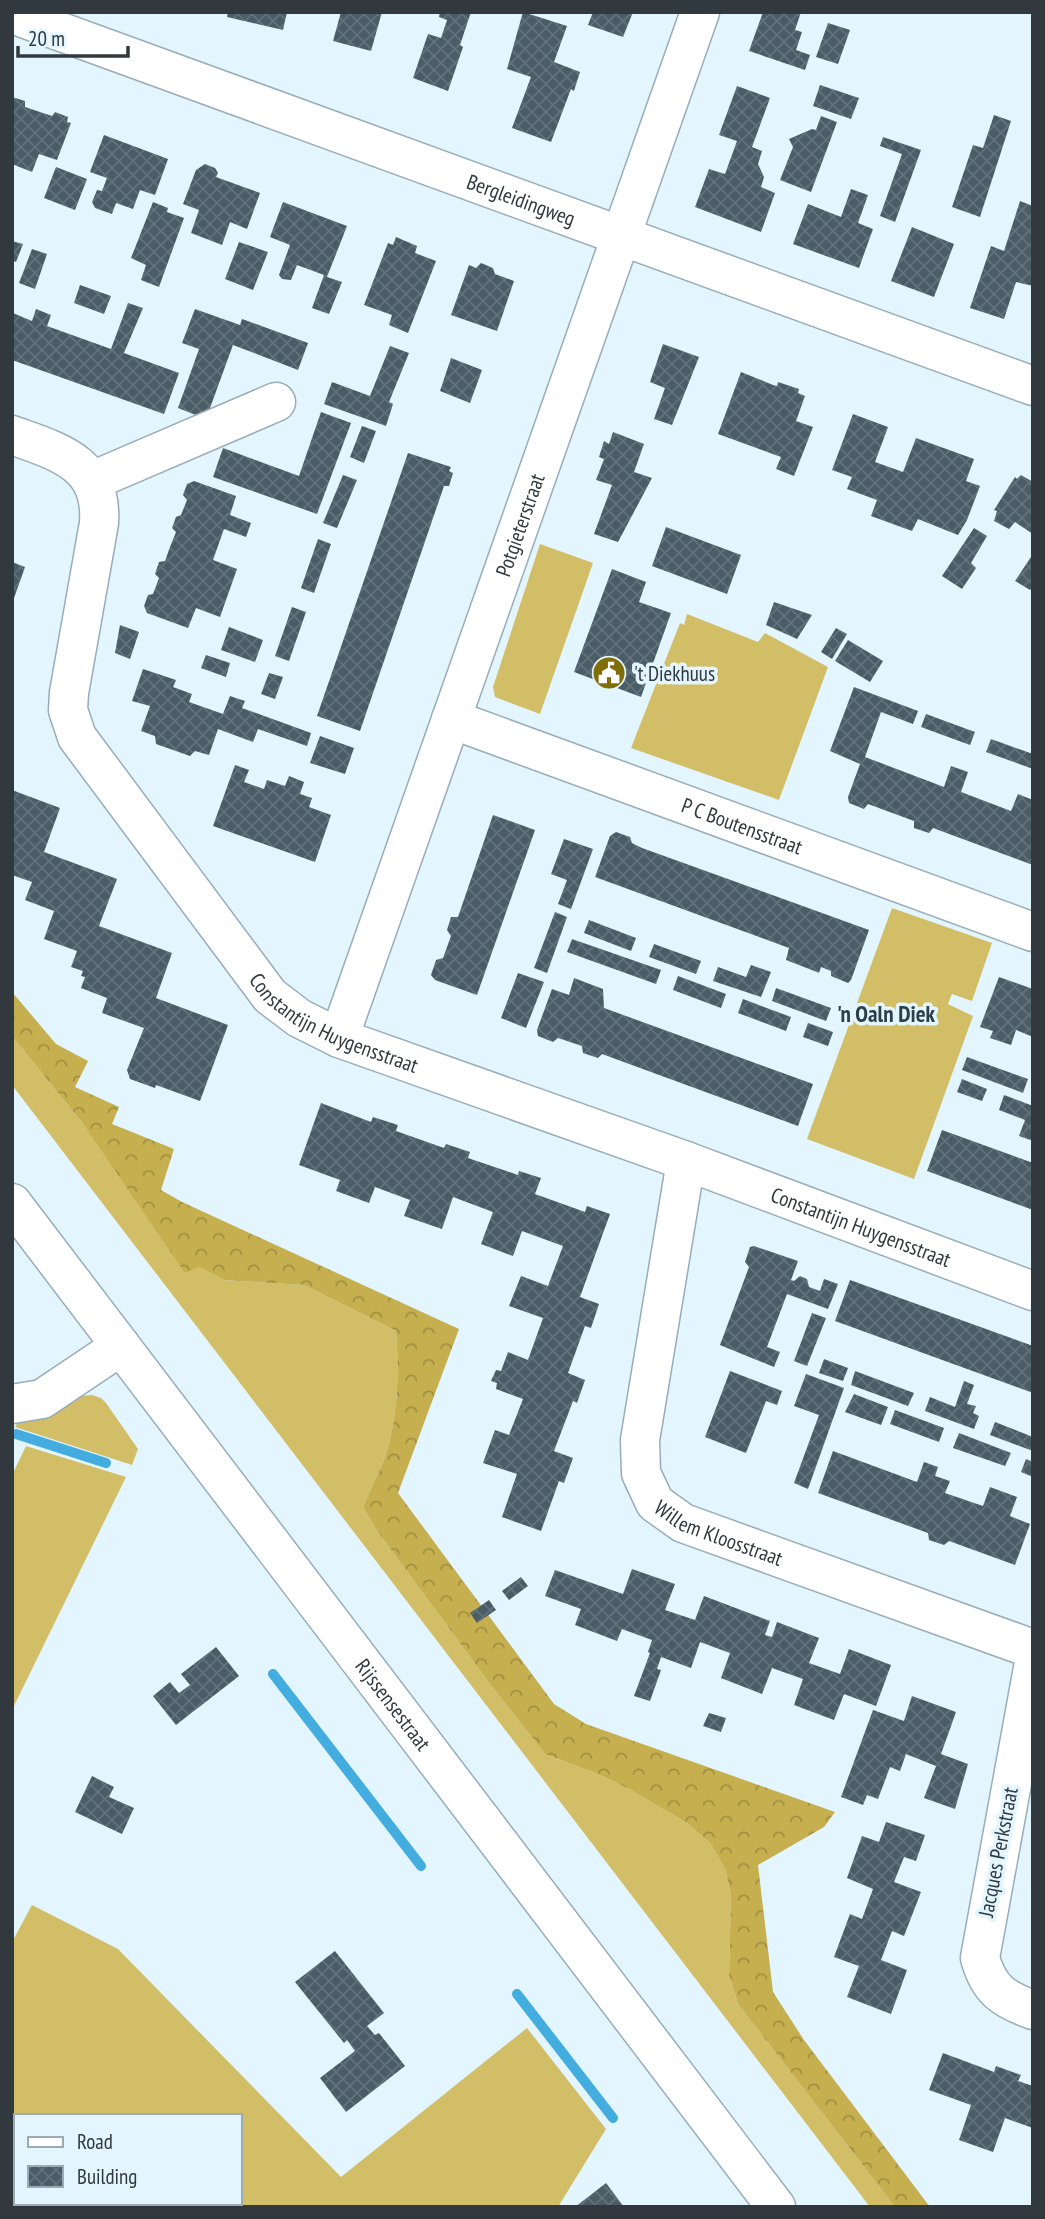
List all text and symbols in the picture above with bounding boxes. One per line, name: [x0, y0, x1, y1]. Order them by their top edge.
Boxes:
scale bar: [18, 14, 128, 58]
text: 20 m: [28, 25, 65, 52]
street label: Bergleidingweg: [463, 167, 579, 232]
street label: Potgieterstraat: [489, 470, 550, 580]
public building icon: 't Diekhuus: [590, 654, 628, 692]
place label: 't Diekhuus: [634, 660, 715, 687]
street label: P C Boutensstraat: [678, 791, 806, 860]
street label: Constantijn Huygensstraat: [244, 967, 422, 1079]
district label: 'n Oaln Diek: [837, 999, 936, 1028]
street label: Constantijn Huygensstraat: [767, 1181, 955, 1273]
street label: Willem Kloosstraat: [649, 1494, 787, 1571]
street label: Rijssensestraat: [350, 1653, 437, 1756]
street label: Jacques Perkstraat: [972, 1785, 1024, 1920]
legend: [14, 2114, 242, 2205]
text: Road: [77, 2128, 113, 2155]
text: Building: [77, 2163, 137, 2190]

